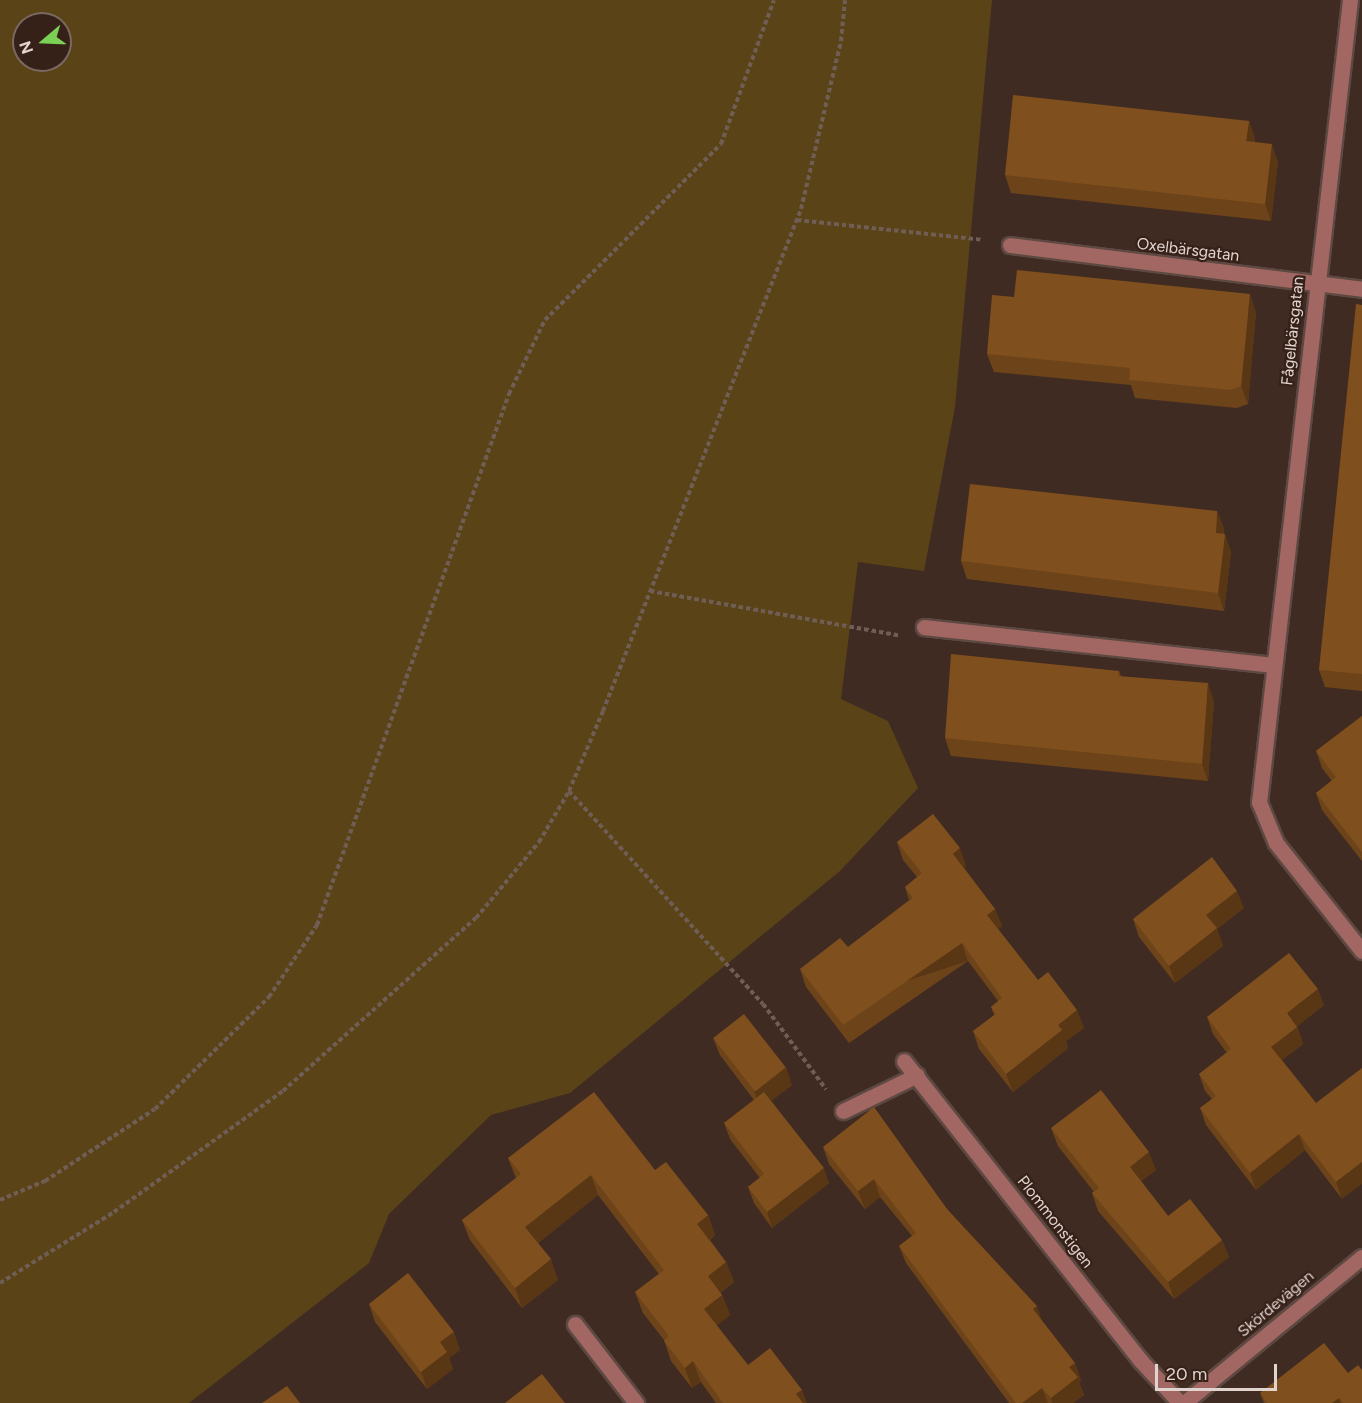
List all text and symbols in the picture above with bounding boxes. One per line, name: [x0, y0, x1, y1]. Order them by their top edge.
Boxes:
north arrow: [12, 12, 72, 72]
text: N: [15, 38, 37, 56]
street label: Oxelbärsgatan: [1136, 234, 1240, 266]
street label: Fågelbärsgatan: [1278, 276, 1308, 386]
street label: Plommonstigen: [1013, 1172, 1097, 1272]
street label: Skördevägen: [1234, 1267, 1318, 1341]
scale bar: [1158, 1352, 1280, 1390]
text: 20 m: [1166, 1363, 1207, 1385]

